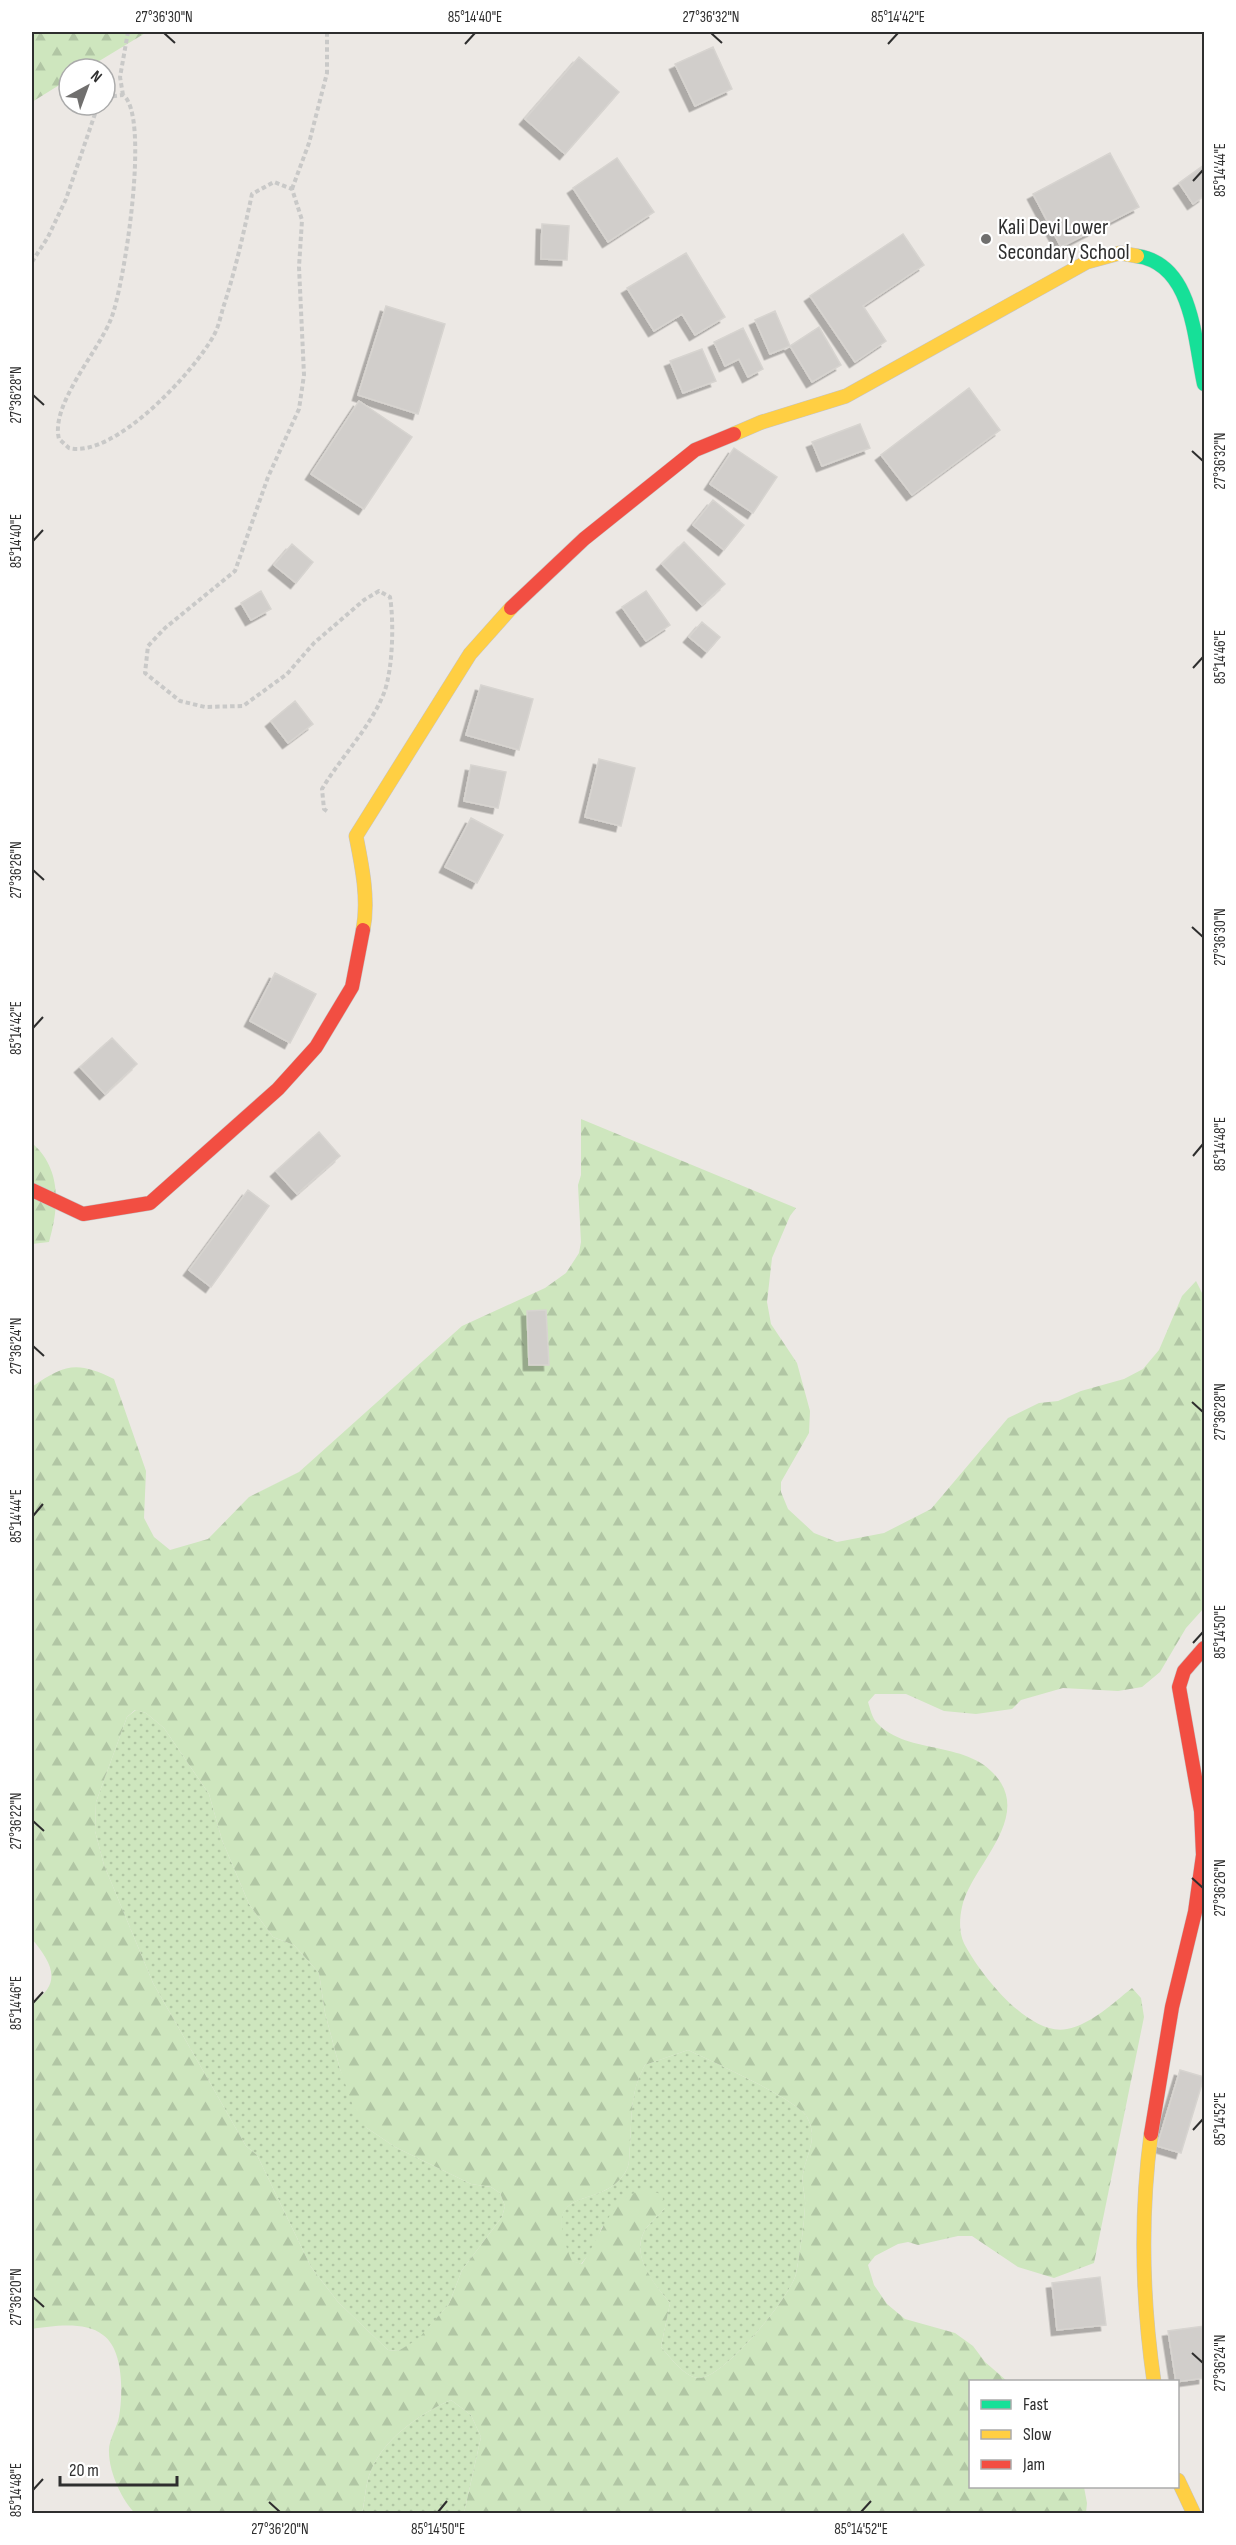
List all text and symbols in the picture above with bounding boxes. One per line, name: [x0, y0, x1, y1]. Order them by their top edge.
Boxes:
text: 27°36'30"N: [135, 8, 193, 27]
text: 85°14'40"E: [448, 8, 502, 27]
text: 27°36'32"N: [683, 8, 739, 27]
text: 85°14'42"E: [871, 8, 925, 27]
north arrow: [57, 57, 117, 117]
text: N: [86, 67, 105, 87]
text: 85°14'44"E: [1211, 143, 1230, 197]
place label: Kali Devi Lower Secondary School: [998, 214, 1130, 266]
marker: Kali Devi Lower Secondary School: [979, 232, 993, 246]
text: 27°36'28"N: [7, 366, 26, 424]
text: 27°36'32"N: [1211, 433, 1230, 489]
text: 85°14'40"E: [7, 514, 26, 568]
text: 85°14'46"E: [1211, 630, 1230, 684]
text: 27°36'26"N: [7, 841, 26, 899]
text: 27°36'30"N: [1211, 908, 1230, 966]
text: 85°14'42"E: [7, 1001, 26, 1055]
text: 85°14'48"E: [1211, 1117, 1230, 1171]
text: 27°36'24"N: [7, 1318, 26, 1374]
text: 27°36'28"N: [1211, 1383, 1230, 1441]
text: 85°14'44"E: [7, 1489, 26, 1543]
text: 85°14'50"E: [1211, 1605, 1230, 1659]
text: 27°36'22"N: [7, 1793, 26, 1849]
text: 27°36'26"N: [1211, 1859, 1230, 1917]
text: 85°14'46"E: [7, 1976, 26, 2030]
text: 85°14'52"E: [1211, 2092, 1230, 2146]
text: 27°36'20"N: [7, 2268, 26, 2326]
text: 27°36'24"N: [1211, 2335, 1230, 2391]
legend: [969, 2380, 1179, 2488]
text: Fast: [1023, 2394, 1049, 2415]
text: Slow: [1023, 2424, 1052, 2445]
scale bar: [60, 2449, 177, 2487]
text: Jam: [1022, 2454, 1045, 2475]
text: 20 m: [69, 2460, 99, 2481]
text: 85°14'48"E: [7, 2463, 26, 2517]
text: 27°36'20"N: [251, 2520, 309, 2539]
text: 85°14'50"E: [411, 2520, 465, 2539]
text: 85°14'52"E: [834, 2520, 888, 2539]

